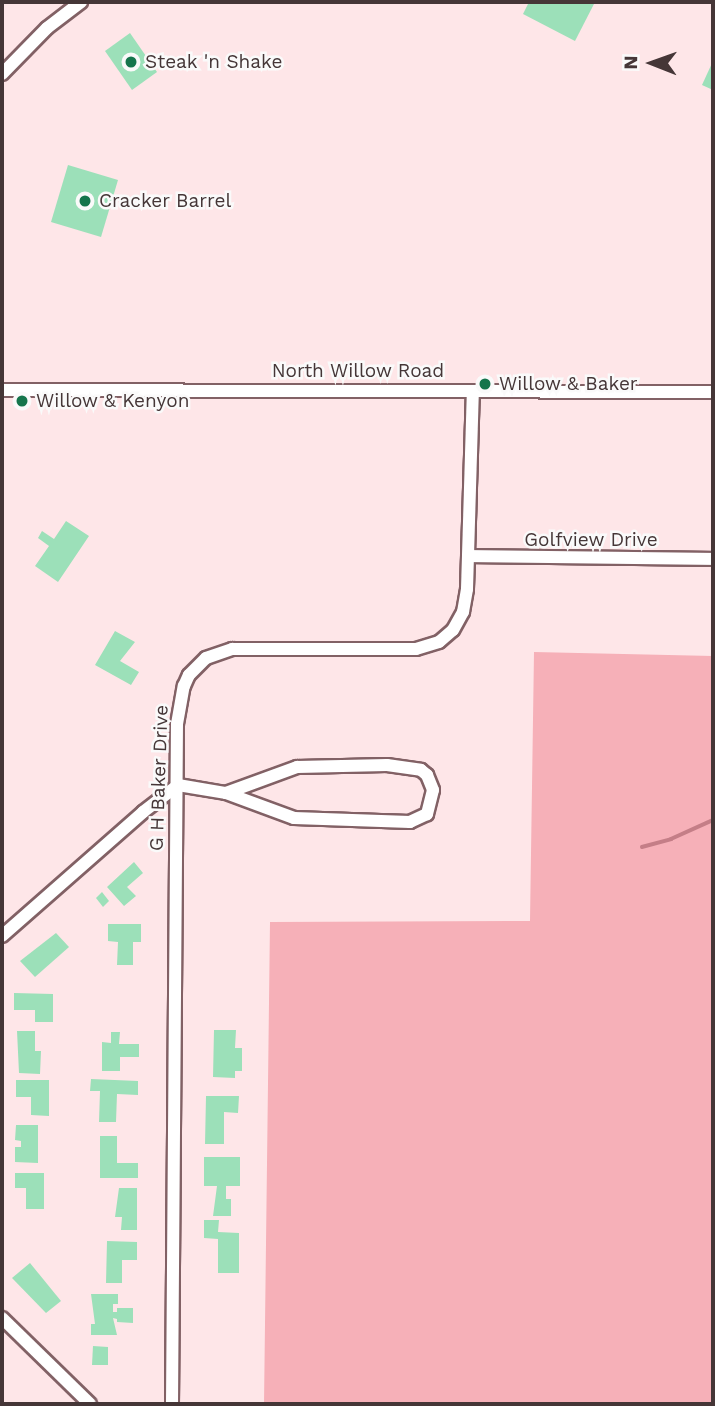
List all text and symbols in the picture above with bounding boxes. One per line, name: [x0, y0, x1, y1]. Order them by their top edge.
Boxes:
north arrow: [617, 28, 687, 98]
place label: Steak 'n Shake: [145, 51, 283, 73]
marker: Steak 'n Shake: [123, 54, 139, 70]
text: N: [619, 55, 642, 70]
place label: Cracker Barrel: [99, 190, 232, 212]
marker: Cracker Barrel: [77, 193, 93, 209]
street label: North Willow Road: [271, 360, 445, 382]
place label: Willow & Baker: [499, 373, 638, 395]
marker: Willow & Baker: [477, 376, 493, 392]
place label: Willow & Kenyon: [36, 390, 190, 412]
marker: Willow & Kenyon: [14, 393, 30, 409]
street label: Golfview Drive: [524, 529, 658, 551]
street label: G H Baker Drive: [145, 704, 173, 852]

